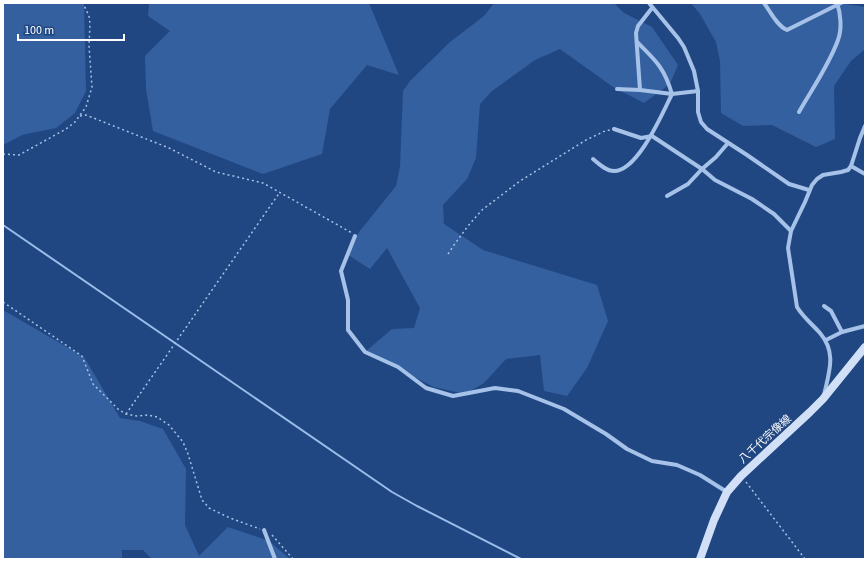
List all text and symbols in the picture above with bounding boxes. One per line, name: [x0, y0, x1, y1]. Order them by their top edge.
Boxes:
scale bar: [18, 16, 124, 42]
text: 100 m: [24, 22, 54, 39]
street label: 八千代宗像線: [735, 411, 795, 467]

